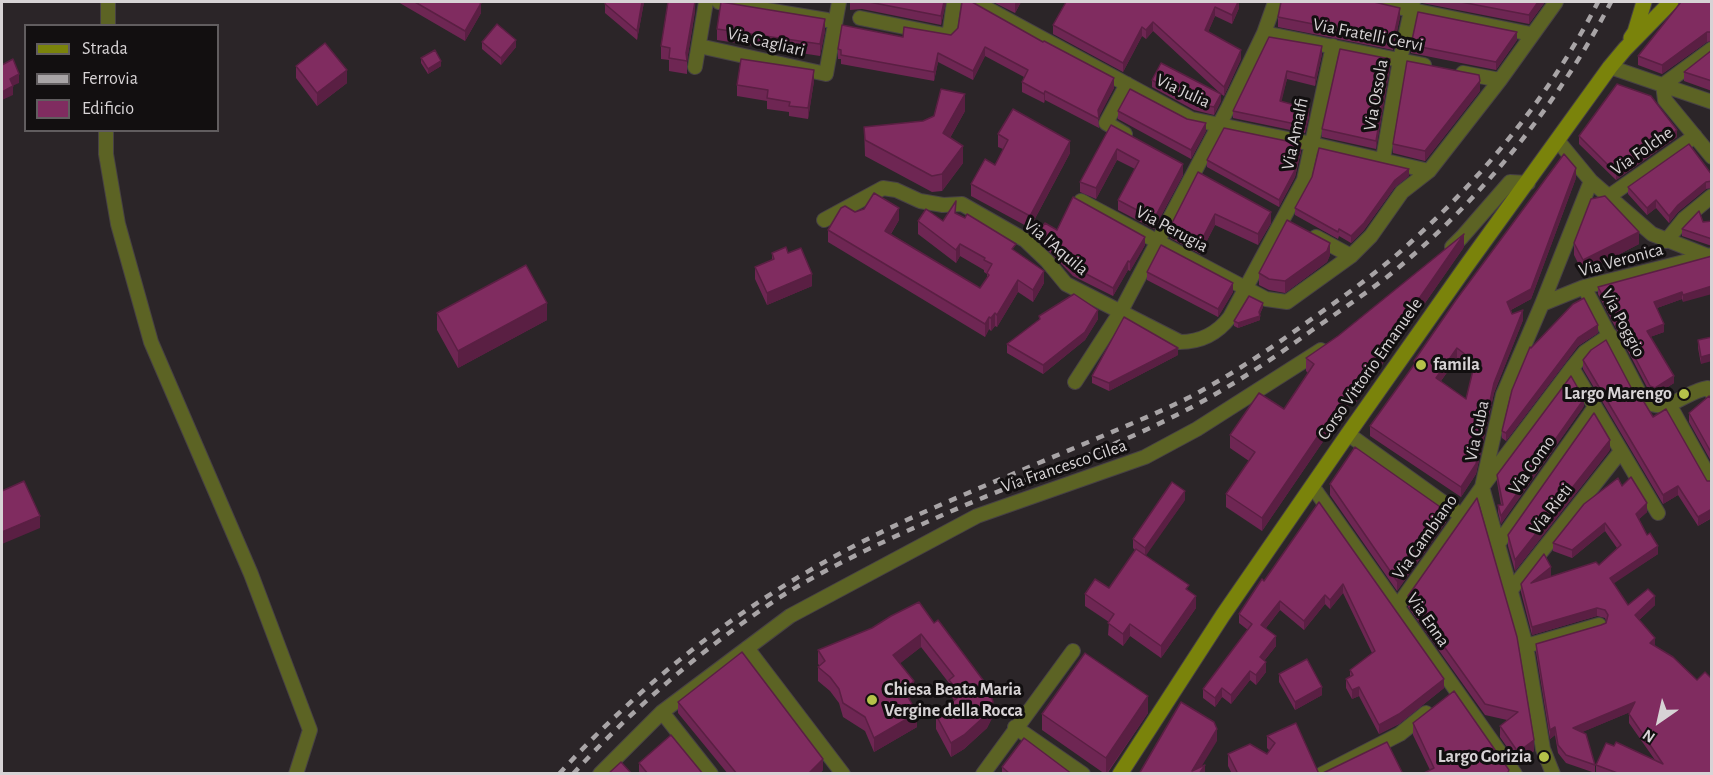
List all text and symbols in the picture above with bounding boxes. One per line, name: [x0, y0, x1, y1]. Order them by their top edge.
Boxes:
street label: Via Fratelli Cervi: [1311, 14, 1425, 56]
street label: Via Cagliari: [725, 23, 807, 61]
legend: [24, 24, 219, 132]
text: Strada: [82, 40, 128, 58]
street label: Via Ossola: [1359, 58, 1393, 132]
street label: Via Julia: [1152, 69, 1214, 113]
text: Ferrovia: [82, 70, 138, 88]
street label: Via Amalfi: [1277, 96, 1313, 172]
text: Edificio: [82, 100, 134, 118]
street label: Via Folche: [1607, 122, 1677, 180]
street label: Via Perugia: [1132, 201, 1212, 257]
street label: Via l'Aquila: [1019, 214, 1093, 280]
street label: Via Veronica: [1576, 238, 1666, 282]
street label: Via Poggio: [1596, 285, 1650, 361]
street label: Corso Vittorio Emanuele: [1313, 294, 1427, 444]
place label: famila: [1433, 354, 1480, 376]
marker: famila: [1414, 358, 1428, 372]
place label: Largo Marengo: [1564, 383, 1672, 405]
marker: Largo Marengo: [1677, 387, 1691, 401]
street label: Via Cuba: [1460, 399, 1494, 463]
street label: Via Como: [1504, 431, 1560, 499]
street label: Via Francesco Cilea: [998, 434, 1130, 498]
street label: Via Rieti: [1524, 479, 1578, 539]
street label: Via Gambiano: [1388, 490, 1462, 584]
street label: Via Enna: [1402, 589, 1454, 651]
place label: Chiesa Beata Maria Vergine della Rocca: [884, 679, 1023, 722]
north arrow: [1629, 691, 1689, 751]
marker: Chiesa Beata Maria Vergine della Rocca: [865, 693, 879, 707]
text: N: [1640, 726, 1658, 746]
place label: Largo Gorizia: [1438, 746, 1532, 768]
marker: Largo Gorizia: [1537, 750, 1551, 764]

